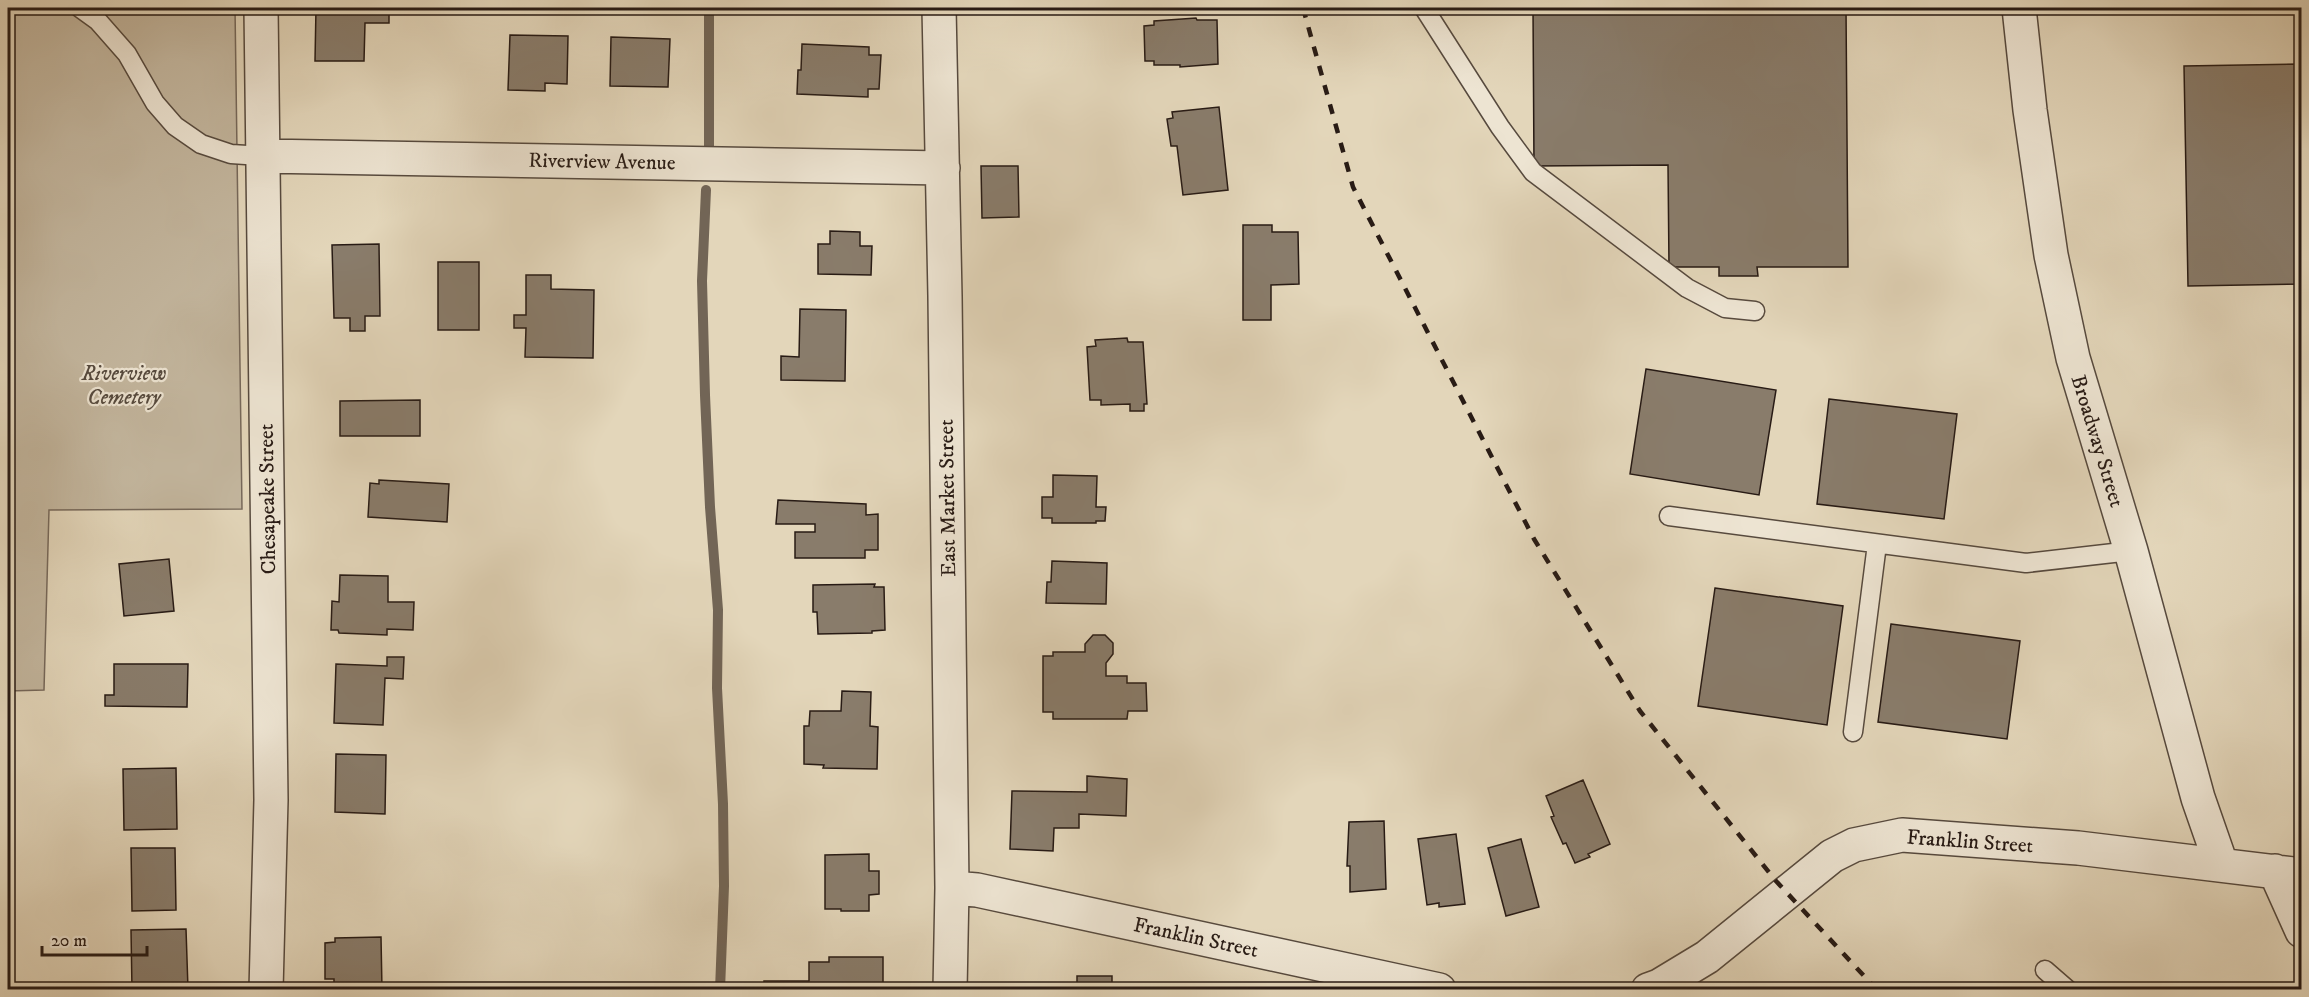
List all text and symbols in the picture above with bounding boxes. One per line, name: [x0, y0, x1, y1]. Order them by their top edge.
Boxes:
street label: Riverview Avenue: [528, 148, 676, 176]
park label: Riverview Cemetery: [81, 361, 166, 411]
street label: Broadway Street: [2065, 372, 2130, 511]
street label: East Market Street: [934, 419, 962, 577]
street label: Chesapeake Street: [254, 423, 282, 575]
street label: Franklin Street: [1906, 825, 2034, 859]
street label: Franklin Street: [1131, 912, 1261, 964]
scale bar: [42, 919, 147, 957]
text: 20 m: [51, 930, 87, 952]

